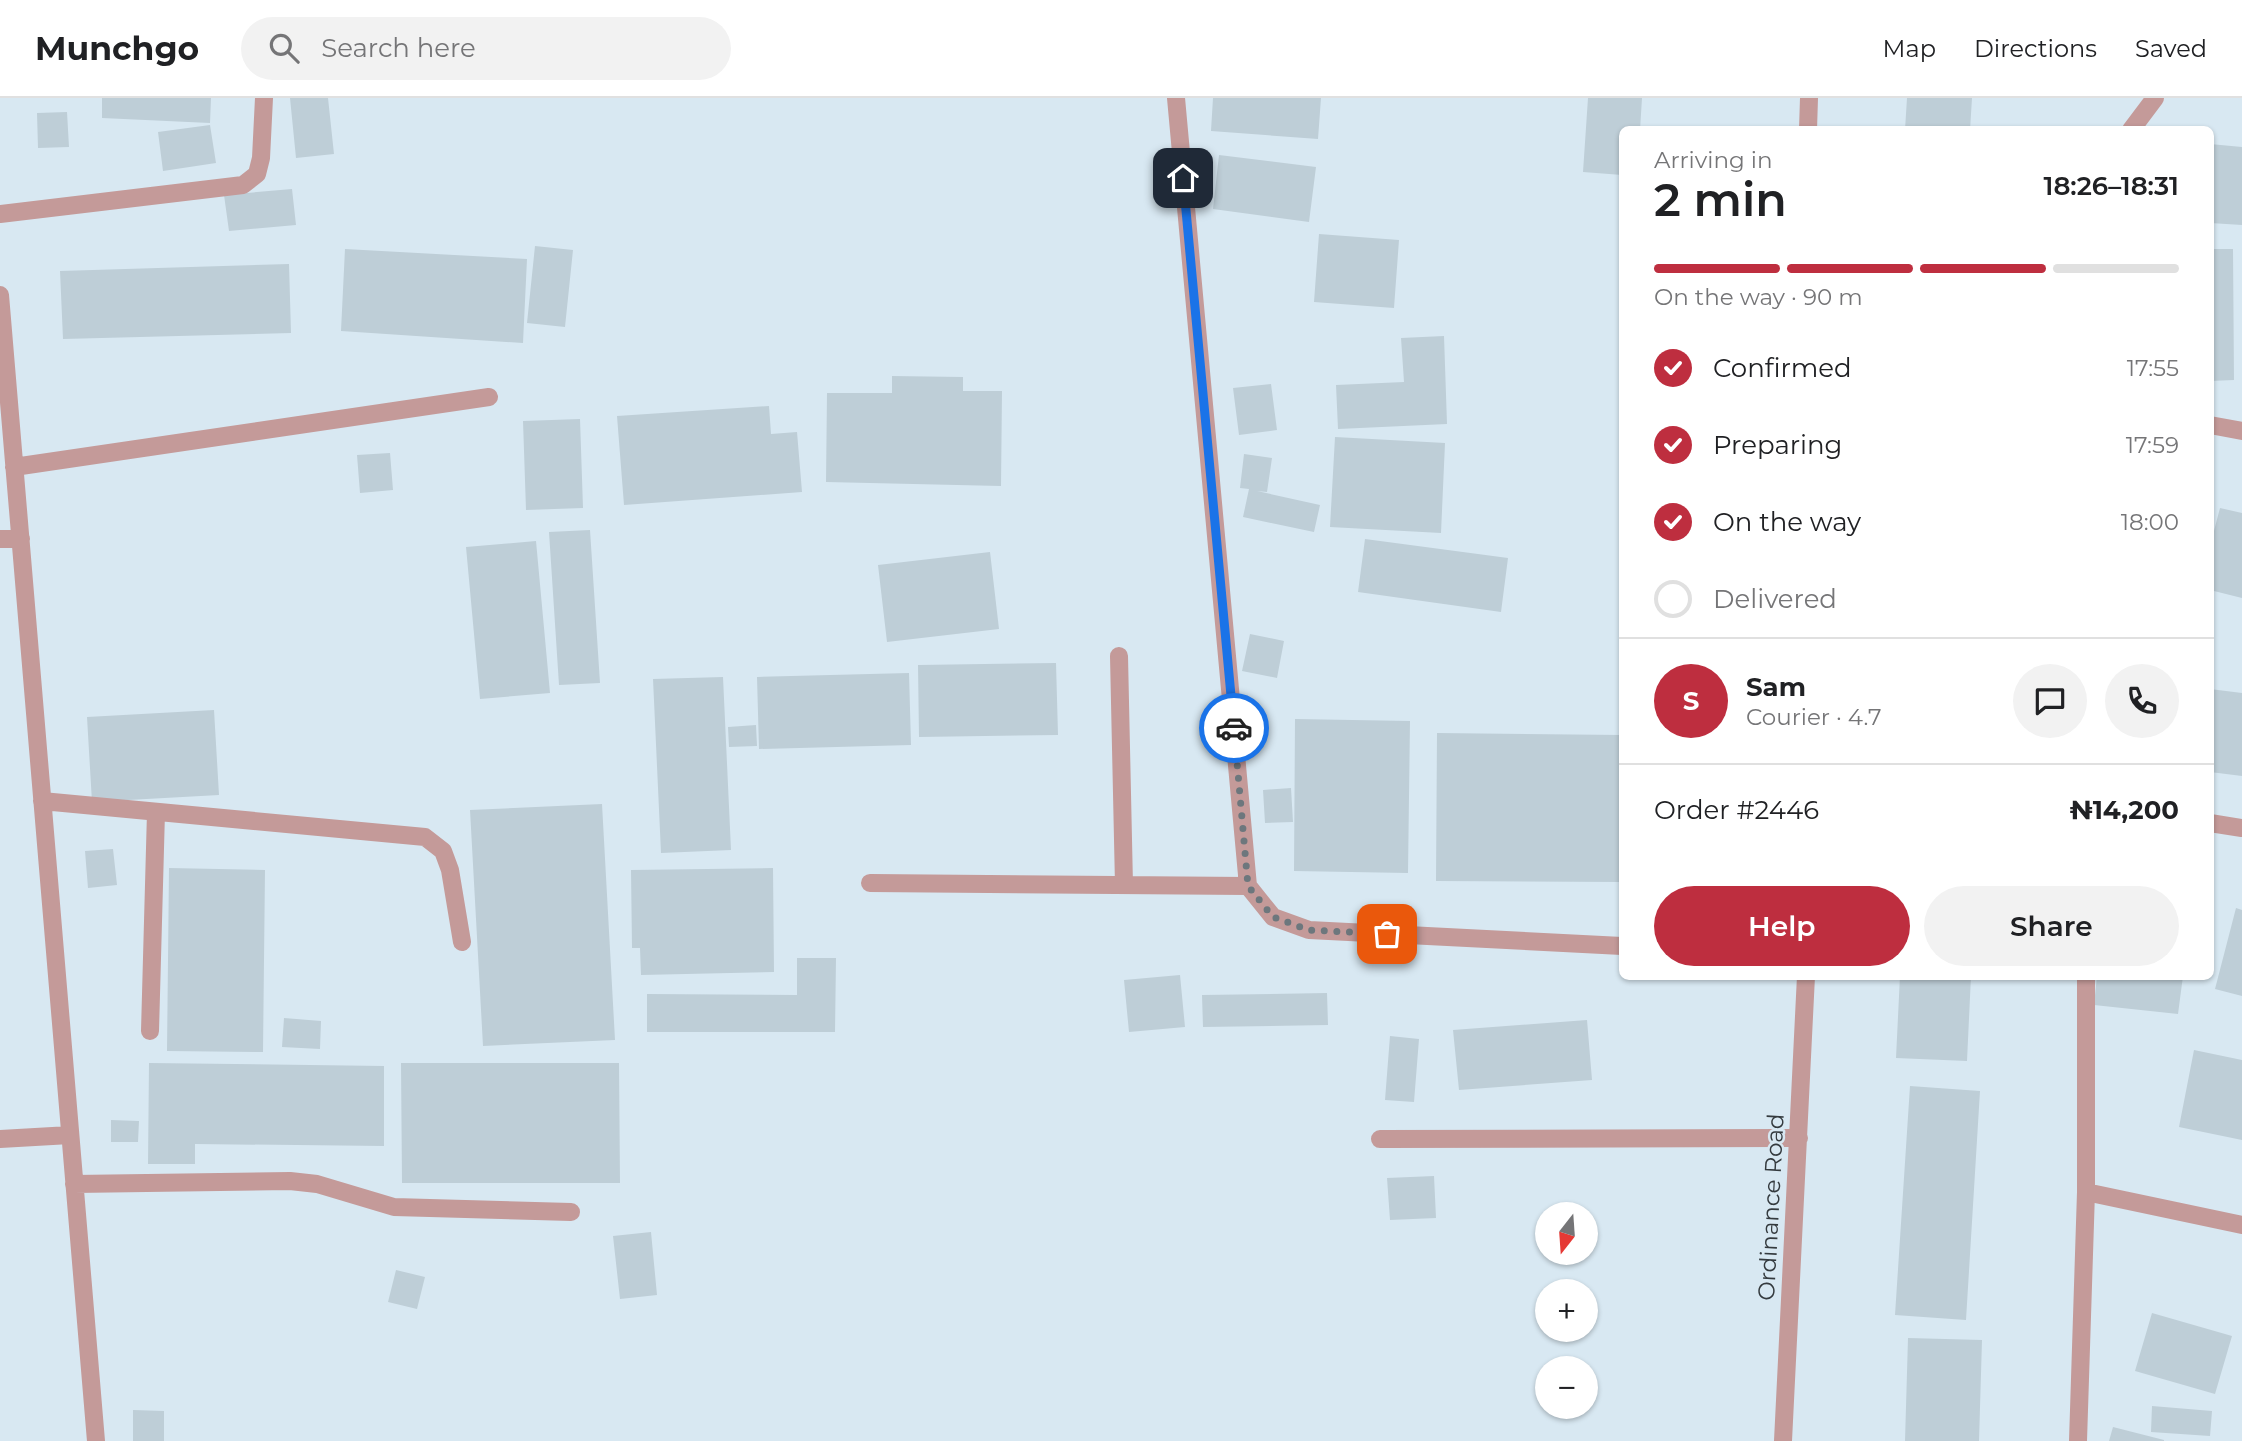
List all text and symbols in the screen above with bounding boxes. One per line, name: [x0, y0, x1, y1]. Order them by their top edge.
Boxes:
search box: [241, 17, 731, 80]
text: Munchgo: [35, 28, 199, 68]
icon: search: [265, 29, 303, 67]
text: Search here: [321, 32, 476, 64]
text: Map: [1883, 34, 1936, 63]
text: Directions: [1974, 34, 2097, 63]
text: Saved: [2135, 34, 2207, 63]
text: Arriving in: [1654, 146, 1773, 174]
pin: [1153, 148, 1213, 208]
icon: home: [1164, 159, 1202, 197]
text: 18:26–18:31: [2044, 170, 2179, 202]
text: 2 min: [1654, 171, 1787, 228]
text: On the way · 90 m: [1654, 283, 1863, 311]
icon: check: [1654, 349, 1692, 387]
text: Confirmed: [1713, 352, 1852, 384]
text: 17:55: [2127, 354, 2179, 382]
icon: check: [1654, 426, 1692, 464]
text: Preparing: [1713, 429, 1842, 461]
text: 17:59: [2126, 431, 2179, 459]
icon: check: [1654, 503, 1692, 541]
text: On the way: [1713, 506, 1861, 538]
text: 18:00: [2121, 508, 2179, 536]
text: Delivered: [1713, 583, 1837, 615]
button: chat: [2013, 664, 2087, 738]
button: phone: [2105, 664, 2179, 738]
text: Sam: [1746, 671, 1806, 703]
text: S: [1683, 685, 1699, 717]
courier: [1199, 693, 1269, 763]
text: Courier · 4.7: [1746, 703, 1882, 731]
icon: car: [1215, 709, 1253, 747]
text: Order #2446: [1654, 794, 1819, 826]
text: ₦14,200: [2069, 794, 2179, 826]
button: Help: [1654, 886, 1910, 966]
button: Share: [1924, 886, 2179, 966]
pin: [1357, 904, 1417, 964]
icon: bag: [1368, 915, 1406, 953]
street label: Ordinance Road: [1752, 1113, 1790, 1301]
north arrow: [1535, 1202, 1598, 1265]
map controls: [1535, 1202, 1598, 1419]
button: +: [1535, 1279, 1598, 1342]
button: −: [1535, 1356, 1598, 1419]

